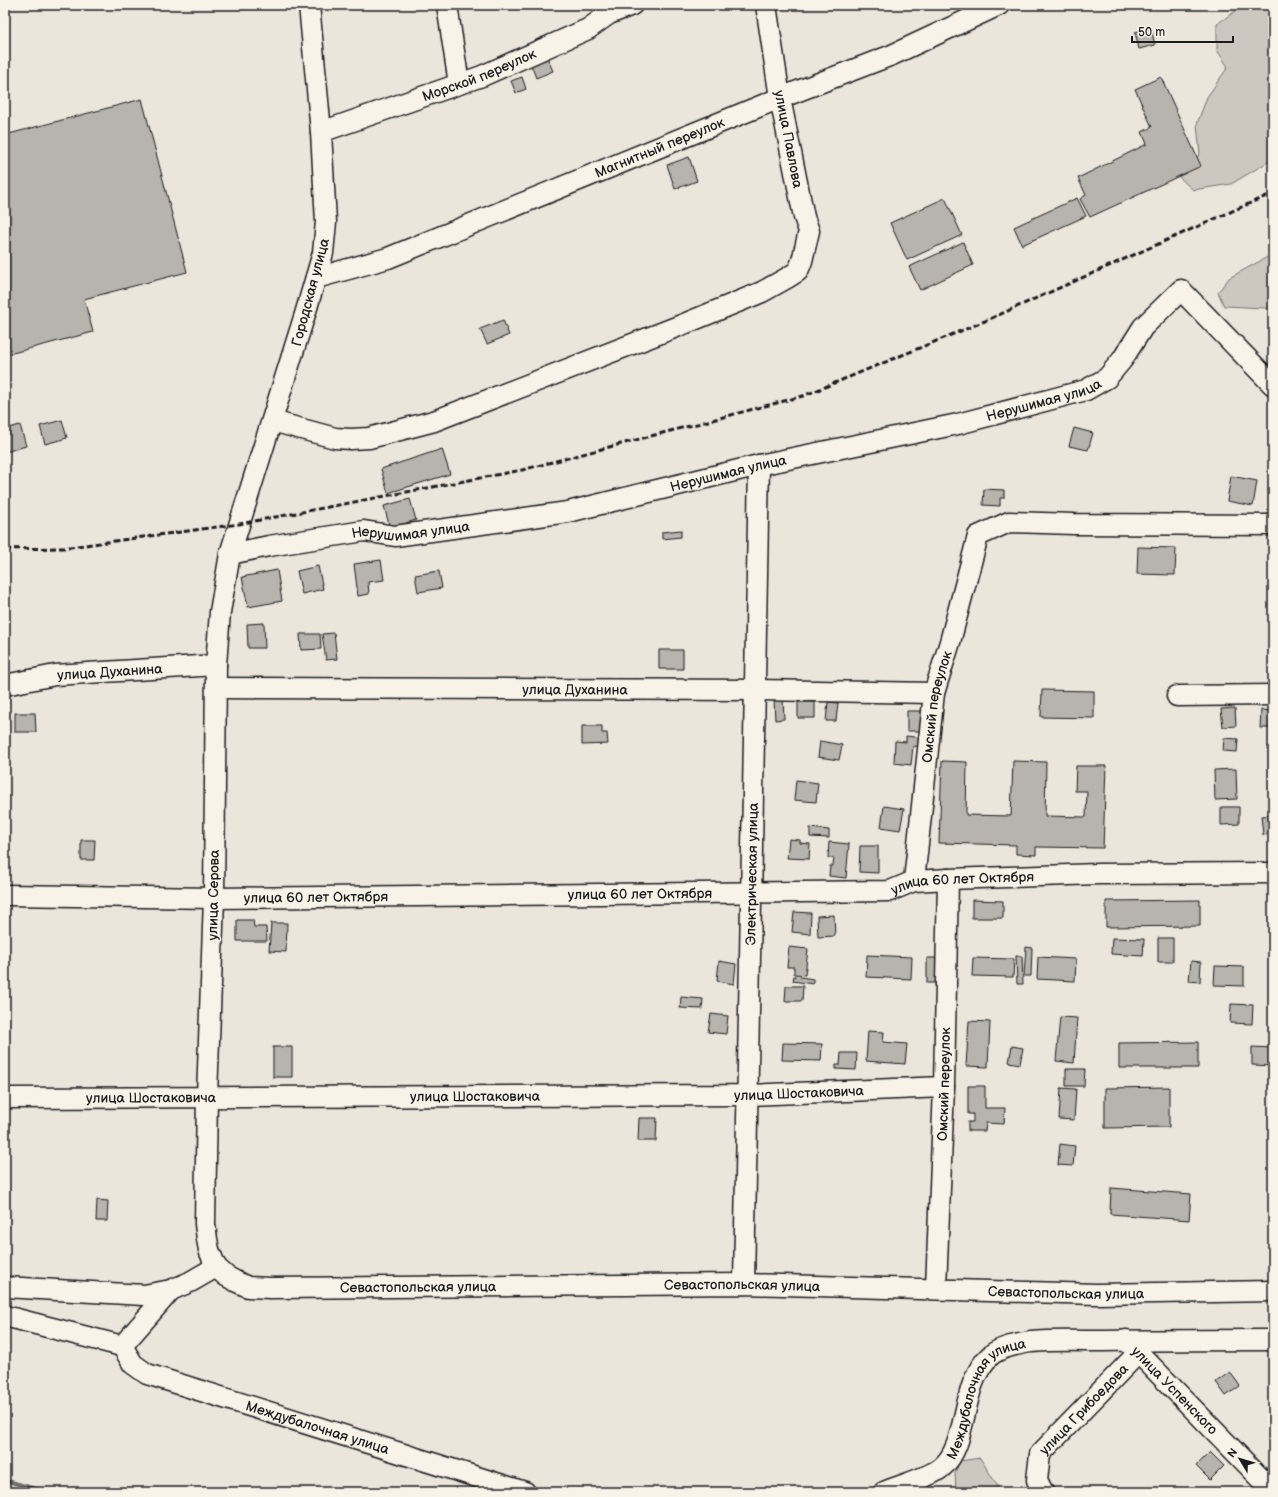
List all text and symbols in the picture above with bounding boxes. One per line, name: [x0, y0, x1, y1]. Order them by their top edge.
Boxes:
scale bar: [1132, 18, 1233, 44]
text: 50 m: [1138, 25, 1165, 40]
street label: Морской переулок: [420, 45, 539, 105]
street label: улица Павлова: [771, 89, 806, 190]
street label: Магнитный переулок: [592, 113, 727, 182]
street label: Городская улица: [288, 236, 333, 348]
street label: Нерушимая улица: [985, 375, 1105, 425]
street label: Нерушимая улица: [668, 451, 789, 496]
street label: Нерушимая улица: [350, 518, 471, 545]
street label: Омский переулок: [919, 648, 956, 764]
street label: улица Духанина: [57, 660, 164, 684]
street label: улица Духанина: [522, 681, 628, 699]
street label: Электрическая улица: [742, 802, 762, 946]
street label: улица Серова: [204, 849, 223, 940]
street label: улица 60 лет Октября: [889, 868, 1035, 899]
street label: улица 60 лет Октября: [568, 885, 712, 903]
street label: улица 60 лет Октября: [244, 888, 388, 907]
street label: Омский переулок: [934, 1026, 954, 1142]
street label: улица Шостаковича: [734, 1082, 865, 1104]
street label: улица Шостаковича: [410, 1088, 541, 1105]
street label: улица Шостаковича: [86, 1089, 217, 1107]
street label: Севастопольская улица: [664, 1276, 821, 1295]
street label: Севастопольская улица: [340, 1278, 497, 1296]
street label: Севастопольская улица: [988, 1283, 1145, 1303]
street label: Междубалочная улица: [943, 1335, 1028, 1463]
street label: улица Успенского: [1128, 1343, 1221, 1438]
street label: улица Грибоедова: [1036, 1360, 1132, 1459]
street label: Междубалочная улица: [244, 1397, 392, 1458]
north arrow: [1220, 1439, 1260, 1479]
text: N: [1225, 1446, 1240, 1460]

